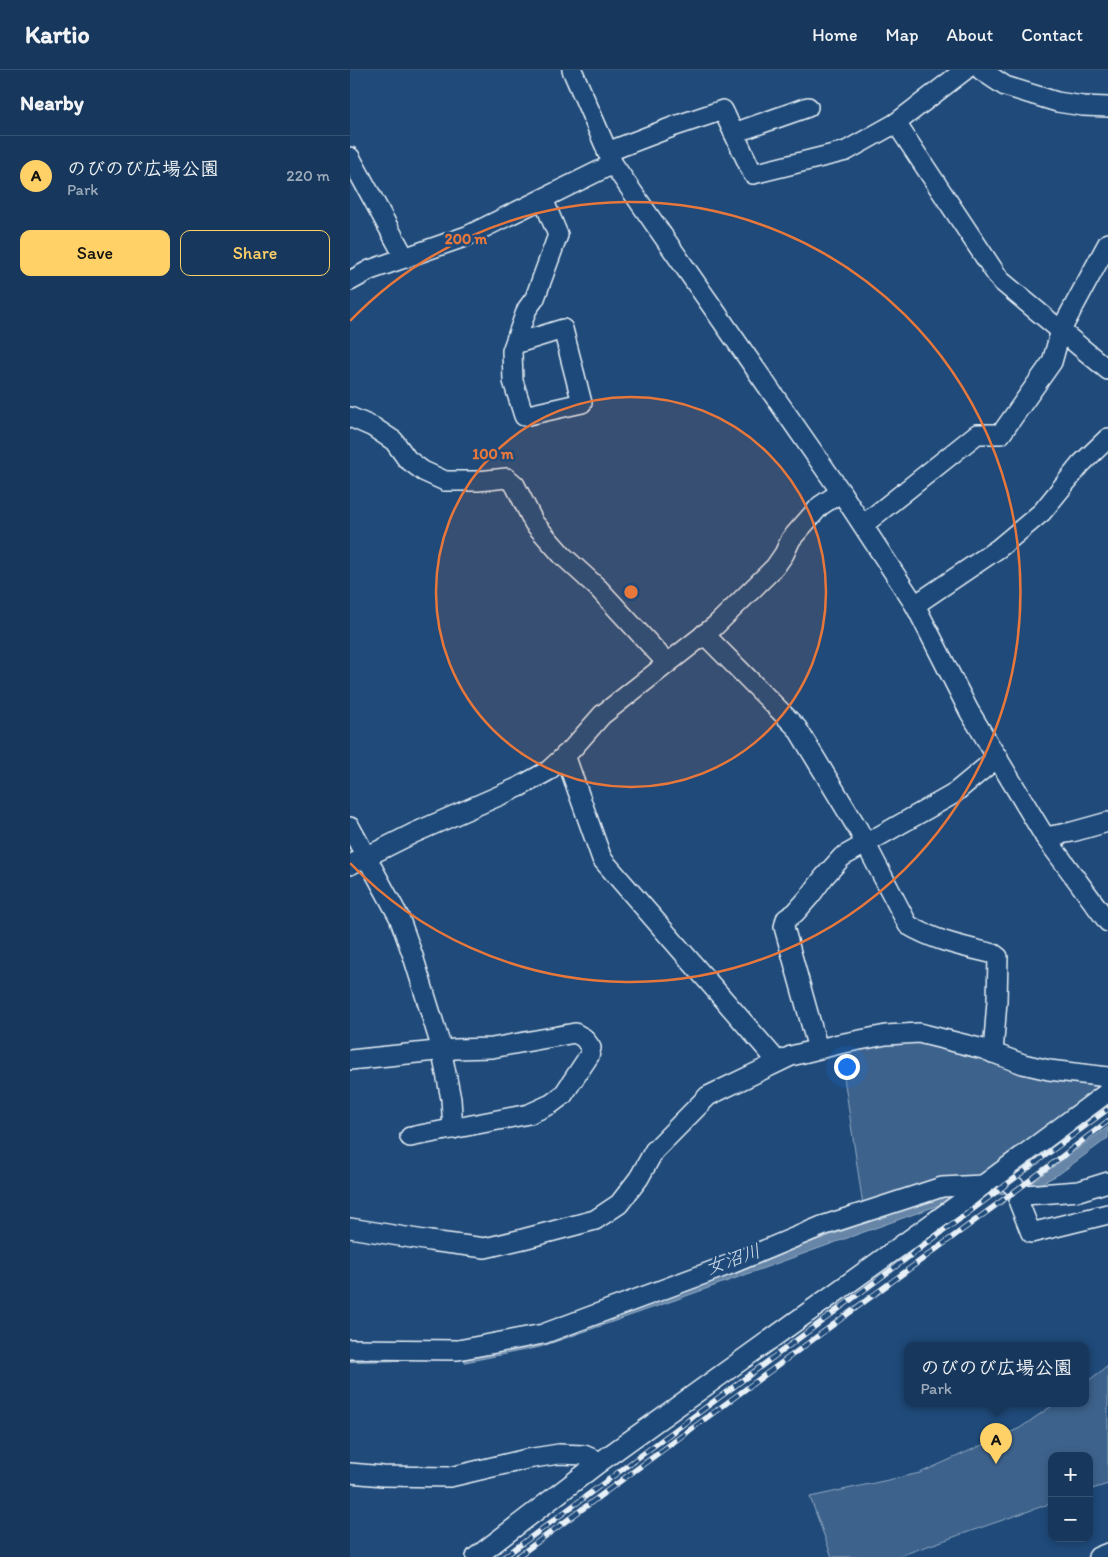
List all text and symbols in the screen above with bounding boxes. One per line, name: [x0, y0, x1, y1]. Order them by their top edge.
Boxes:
text: Kartio: [25, 20, 90, 49]
text: Home: [812, 24, 858, 46]
text: Map: [886, 24, 919, 46]
text: About: [947, 24, 993, 46]
text: Contact: [1021, 24, 1083, 46]
text: Nearby: [20, 90, 84, 115]
text: のびのび広場公園: [67, 157, 219, 180]
text: A: [31, 166, 41, 185]
text: 220 m: [286, 166, 330, 185]
text: Park: [67, 180, 98, 199]
button: Save: [20, 230, 170, 276]
button: Share: [180, 230, 330, 276]
text: 200 m: [445, 230, 488, 248]
text: 100 m: [472, 445, 514, 463]
centre of rings: [622, 583, 640, 601]
your location: [834, 1054, 860, 1080]
water label: 女沼川: [702, 1239, 764, 1279]
popup: [904, 1342, 1089, 1407]
text: のびのび広場公園: [920, 1356, 1073, 1379]
text: Park: [920, 1379, 952, 1398]
pin: A: [980, 1423, 1012, 1464]
map controls: [1048, 1452, 1093, 1542]
button: +: [1048, 1452, 1093, 1497]
button: −: [1048, 1497, 1093, 1542]

